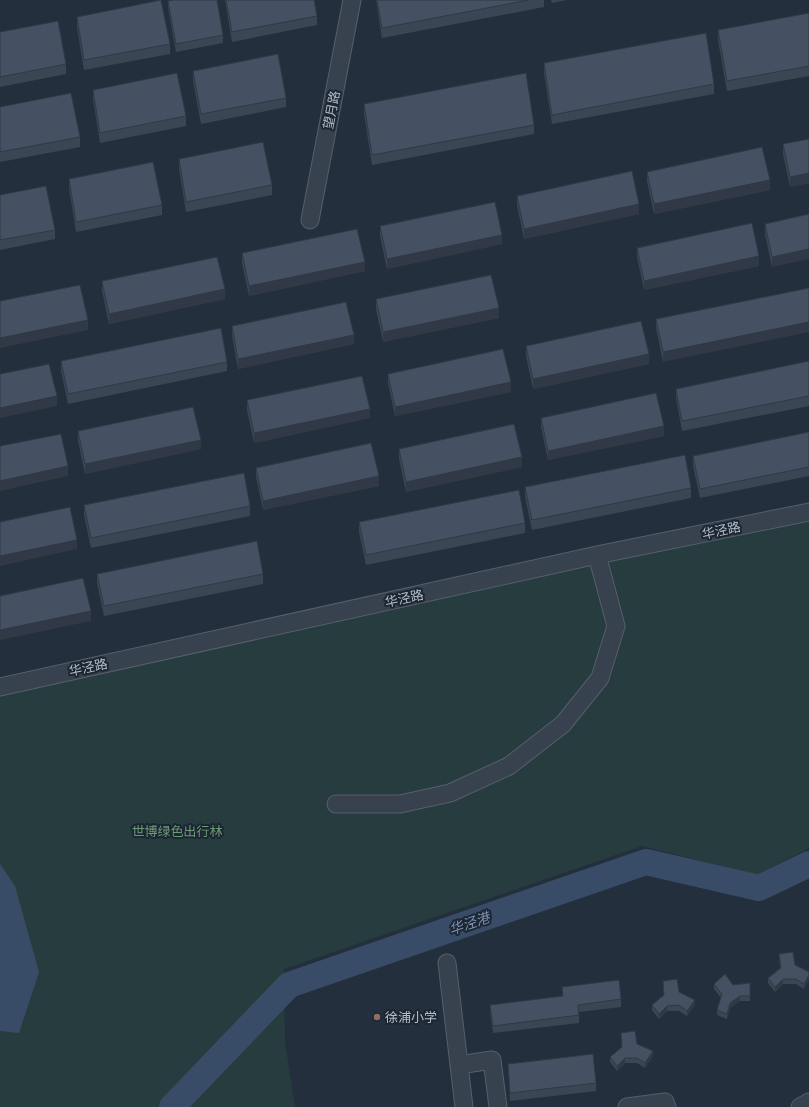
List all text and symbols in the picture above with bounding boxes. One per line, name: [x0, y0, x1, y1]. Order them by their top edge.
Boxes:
street label: 望月路: [319, 89, 343, 131]
street label: 华泾路: [700, 518, 742, 542]
street label: 华泾路: [383, 586, 425, 610]
street label: 华泾路: [67, 655, 109, 679]
park label: 世博绿色出行林: [131, 823, 223, 839]
water label: 华泾港: [446, 907, 494, 938]
place label: 徐浦小学: [385, 1009, 437, 1025]
marker: 徐浦小学: [372, 1012, 382, 1022]

